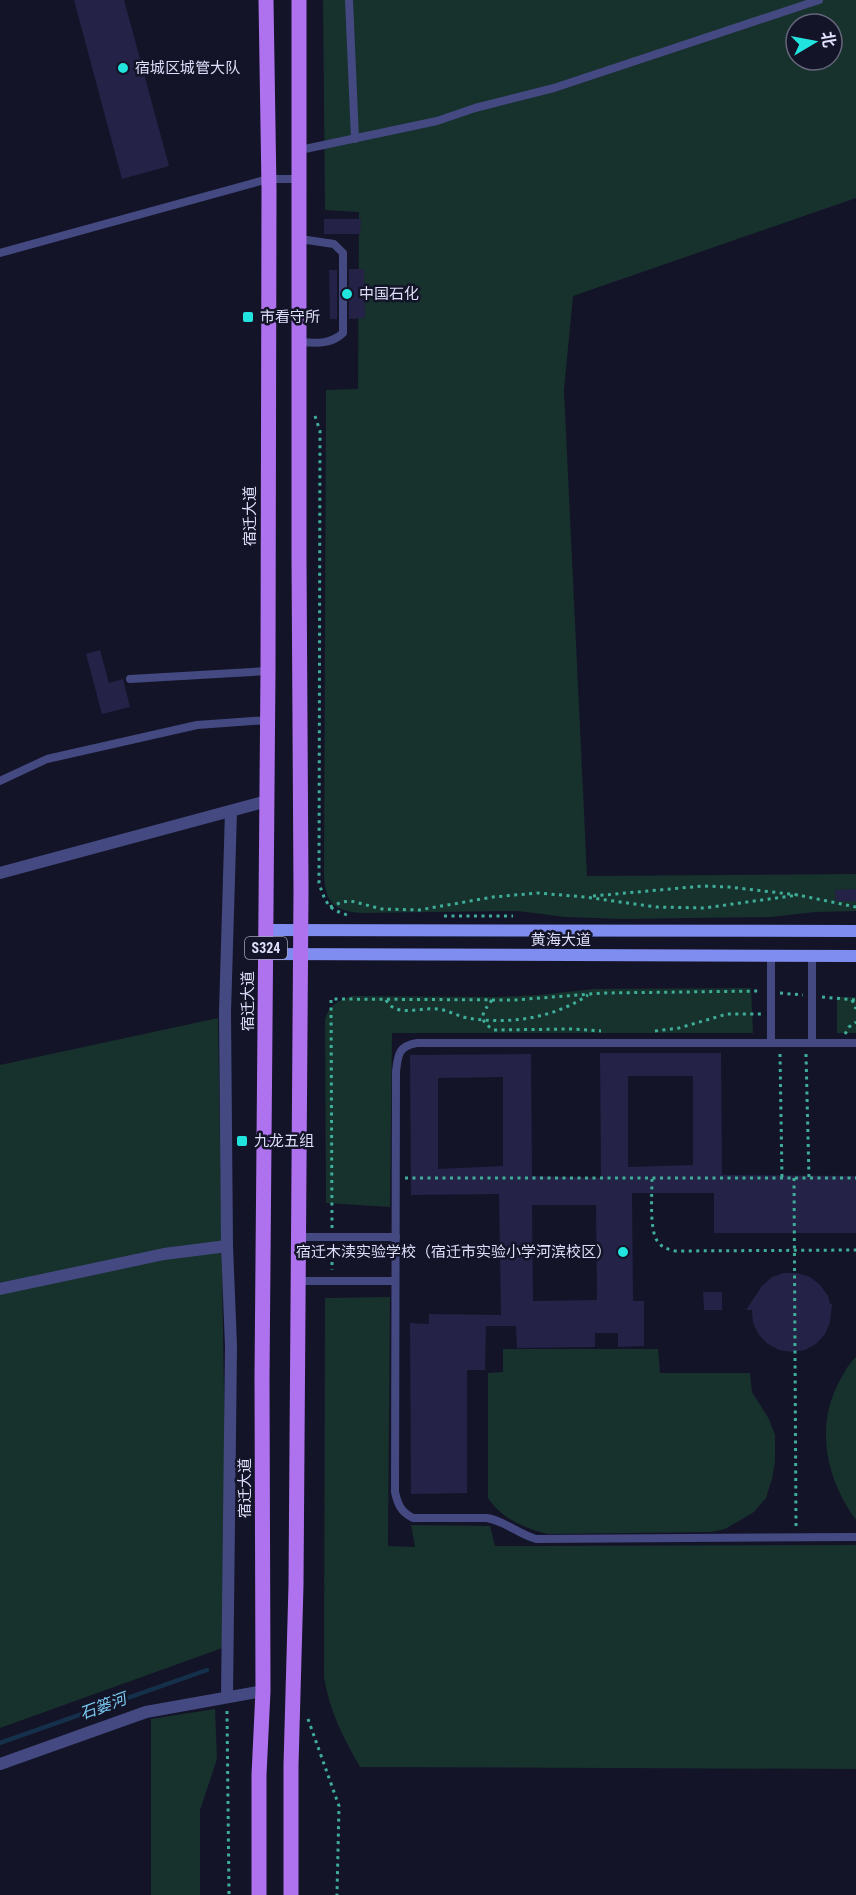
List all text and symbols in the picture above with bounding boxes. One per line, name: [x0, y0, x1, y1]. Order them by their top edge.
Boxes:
north arrow: [784, 12, 844, 72]
text: 北: [818, 30, 839, 49]
place label: 宿城区城管大队: [135, 59, 240, 77]
marker: 宿城区城管大队: [116, 61, 130, 75]
place label: 中国石化: [359, 285, 419, 303]
marker: 中国石化: [340, 287, 354, 301]
place label: 市看守所: [260, 308, 320, 326]
marker: 市看守所: [241, 310, 255, 324]
street label: 宿迁大道: [241, 486, 259, 546]
street label: 黄海大道: [531, 931, 591, 949]
road number: S324: [245, 937, 287, 959]
street label: 宿迁大道: [239, 971, 257, 1031]
place label: 九龙五组: [254, 1132, 314, 1150]
marker: 九龙五组: [235, 1134, 249, 1148]
place label: 宿迁木渎实验学校（宿迁市实验小学河滨校区）: [296, 1243, 611, 1261]
marker: 宿迁木渎实验学校（宿迁市实验小学河滨校区）: [616, 1245, 630, 1259]
street label: 宿迁大道: [236, 1458, 254, 1518]
water label: 石篓河: [77, 1688, 132, 1723]

